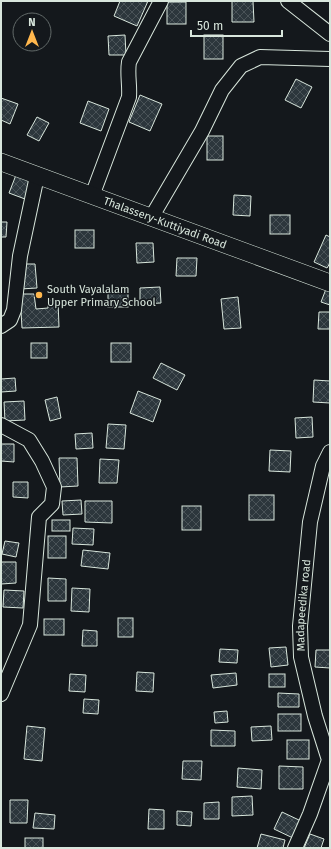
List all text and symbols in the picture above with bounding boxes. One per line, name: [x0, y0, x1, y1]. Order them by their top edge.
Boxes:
north arrow: [12, 12, 52, 52]
scale bar: [191, 12, 282, 38]
text: N: [28, 16, 36, 29]
text: 50 m: [197, 19, 223, 33]
street label: Thalassery-Kuttiyadi Road: [102, 194, 228, 251]
place label: South Vayalalam Upper Primary School: [47, 283, 156, 309]
marker: South Vayalalam Upper Primary School: [34, 290, 44, 300]
street label: Madapeedika road: [294, 559, 313, 652]

